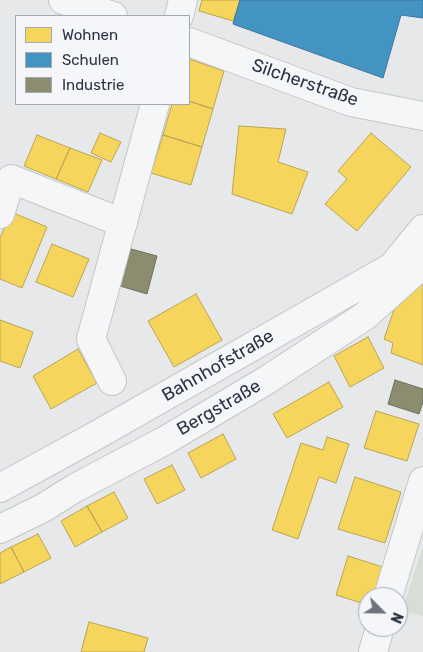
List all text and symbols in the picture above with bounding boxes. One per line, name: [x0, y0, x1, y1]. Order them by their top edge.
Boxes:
legend: [15, 15, 190, 105]
text: Wohnen: [62, 26, 118, 44]
text: Schulen: [62, 51, 119, 69]
street label: Silcherstraße: [249, 55, 361, 111]
text: Industrie: [62, 76, 124, 94]
street label: Bahnhofstraße: [158, 325, 278, 407]
street label: Bergstraße: [173, 375, 265, 441]
north arrow: [358, 587, 408, 637]
text: N: [387, 610, 406, 626]

